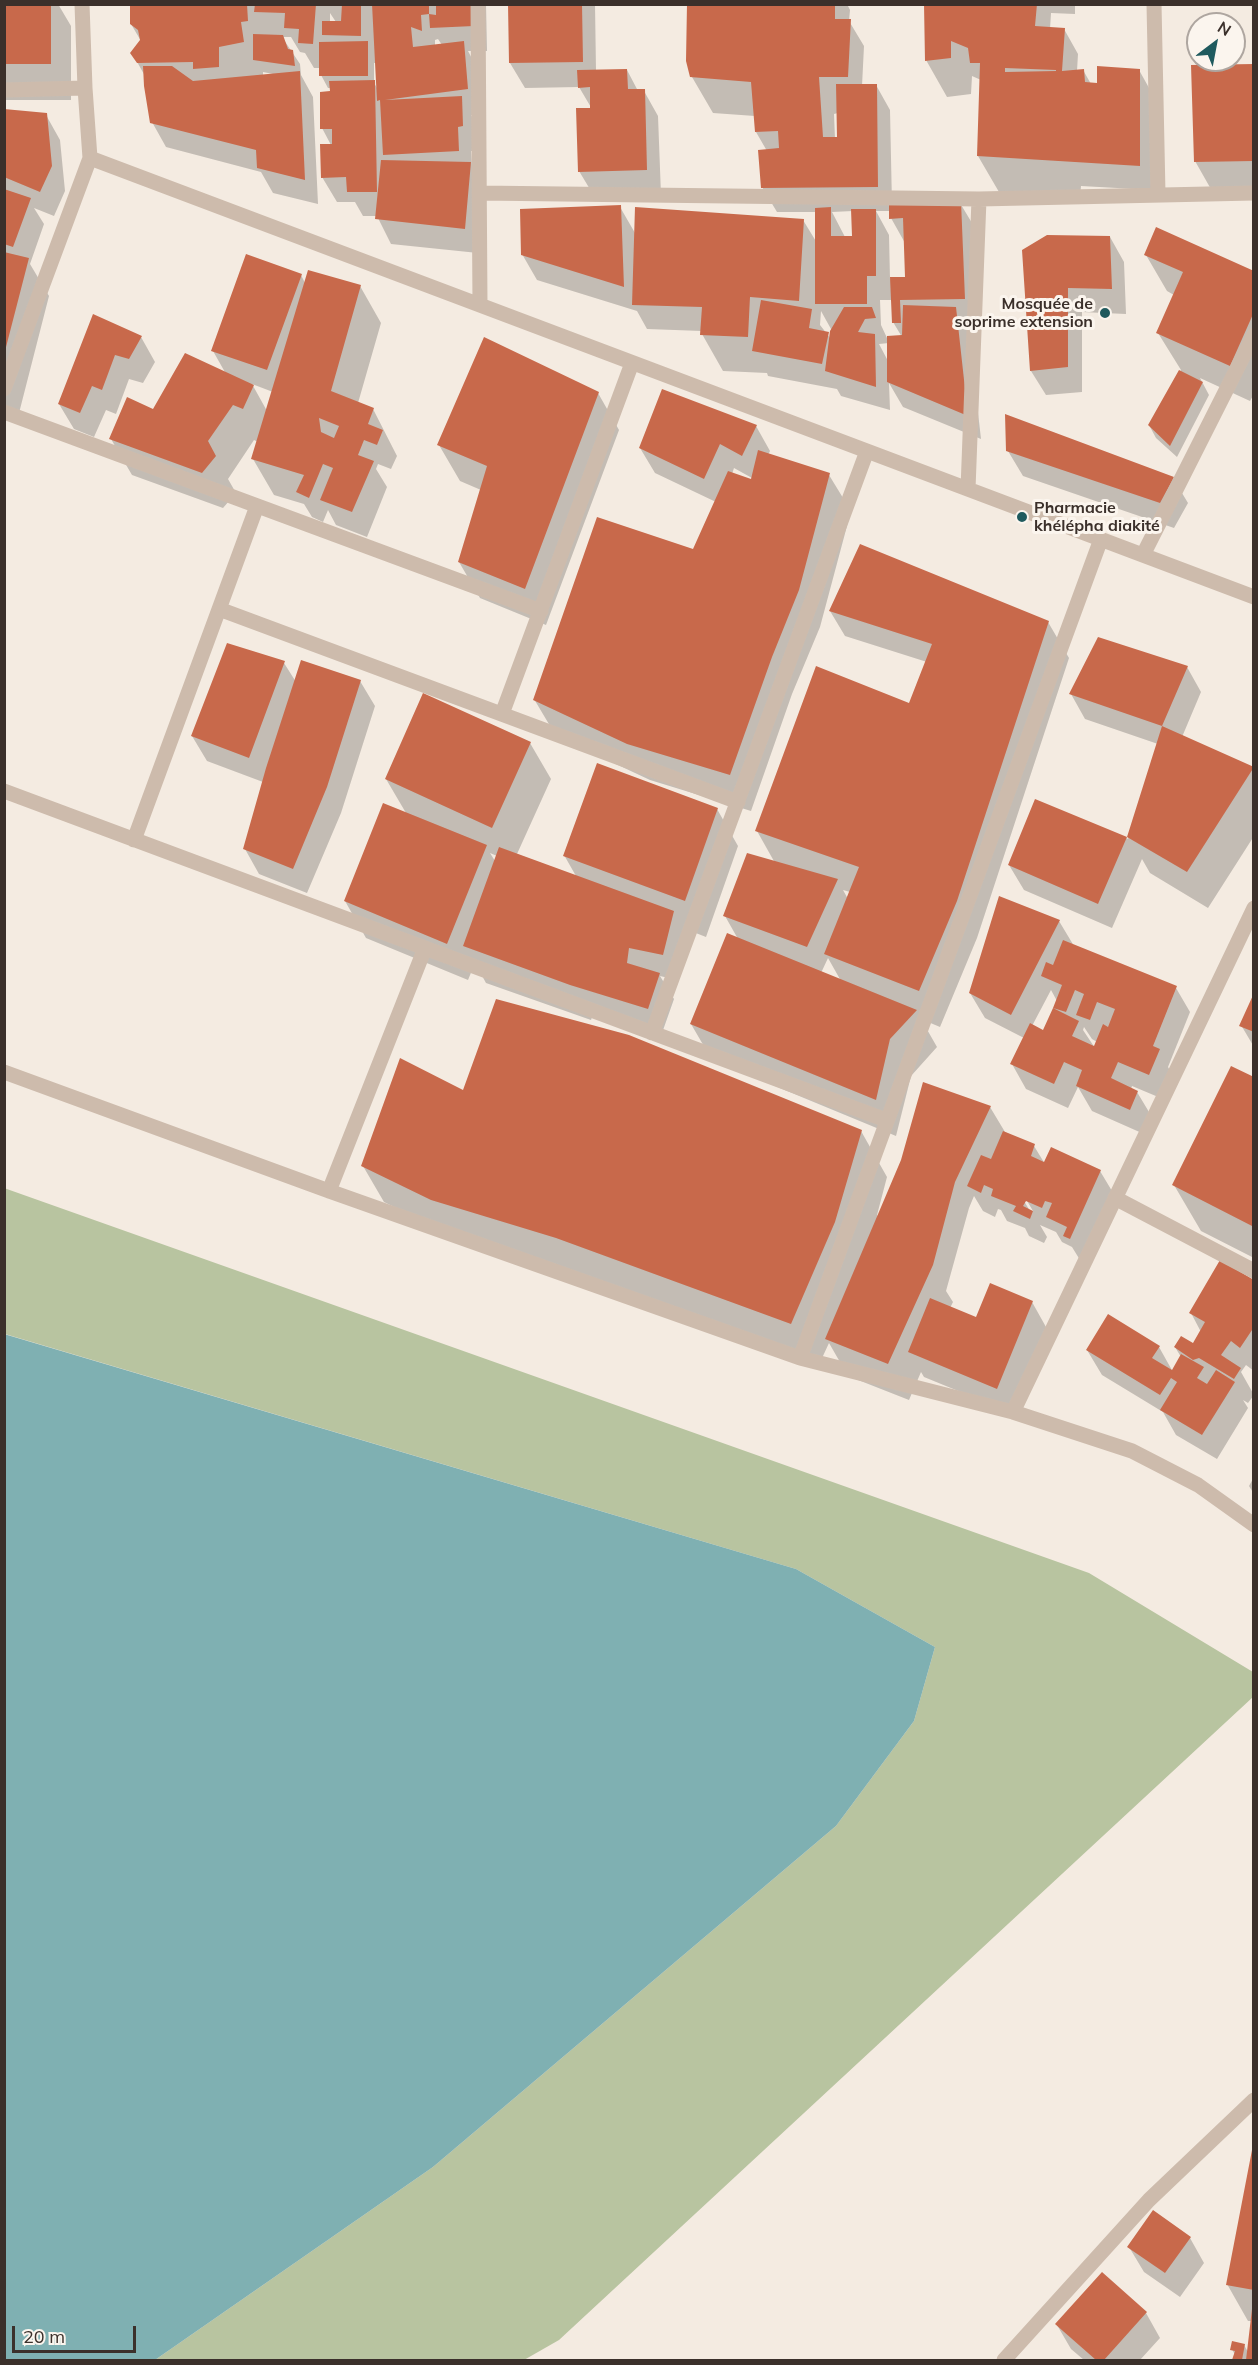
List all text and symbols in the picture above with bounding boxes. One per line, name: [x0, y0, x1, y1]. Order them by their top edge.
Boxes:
north arrow: [1186, 12, 1246, 72]
text: N: [1214, 17, 1235, 40]
place label: Mosquée de soprime extension: [954, 294, 1093, 332]
marker: Mosquée de soprime extension: [1098, 306, 1112, 320]
place label: Pharmacie khélépha diakité: [1034, 498, 1160, 536]
marker: Pharmacie khélépha diakité: [1015, 510, 1029, 524]
scale bar: [15, 2314, 140, 2352]
text: 20 m: [23, 2325, 65, 2348]

